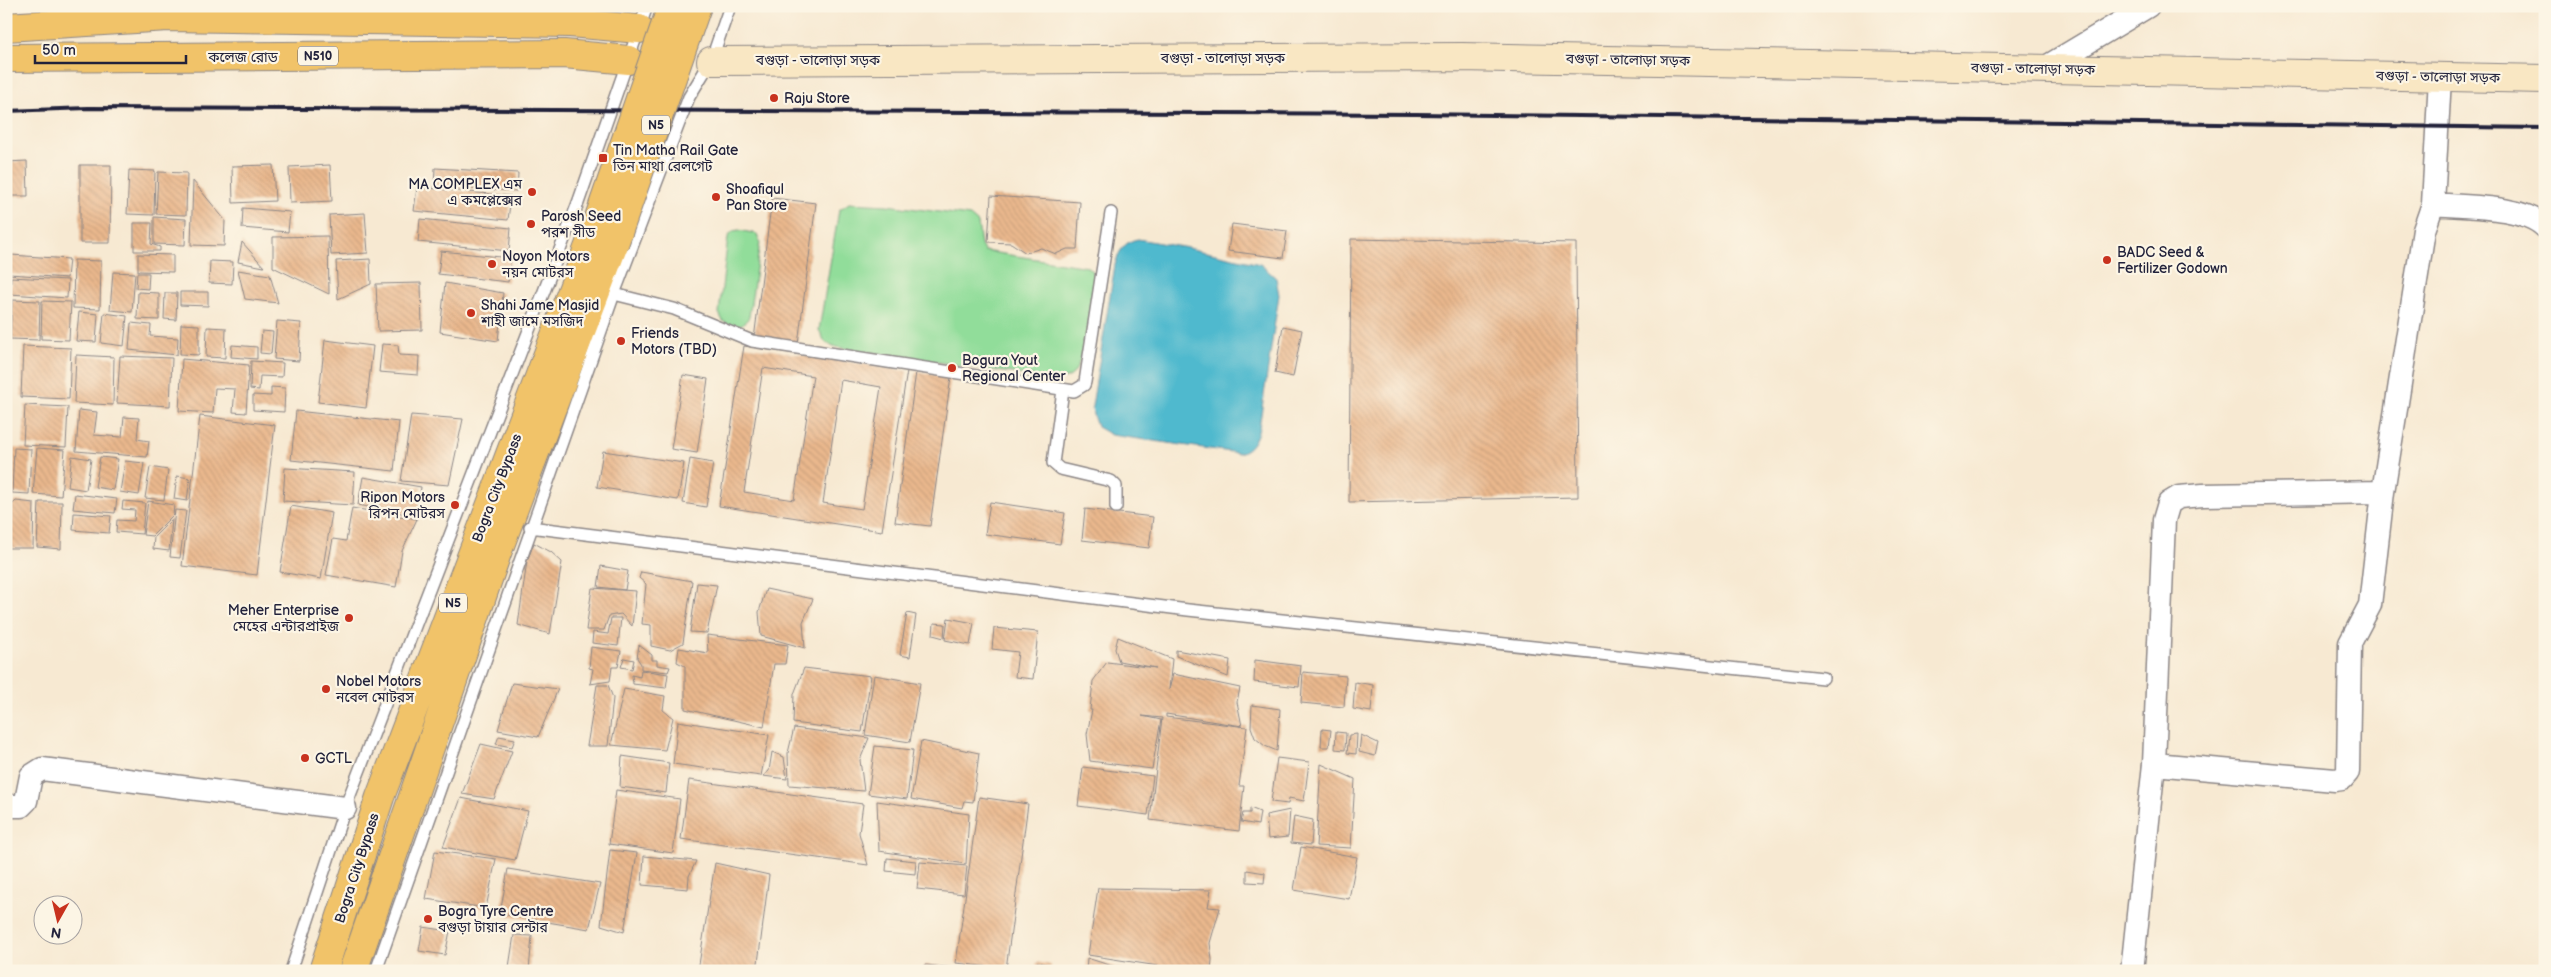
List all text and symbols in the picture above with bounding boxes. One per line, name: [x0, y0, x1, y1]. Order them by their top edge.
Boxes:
scale bar: [35, 32, 186, 64]
text: 50 m: [42, 41, 76, 60]
road number: N510: [298, 46, 338, 66]
street label: কলেজ রোড: [207, 49, 279, 66]
street label: বগুড়া - তালোড়া সড়ক: [1160, 50, 1286, 67]
street label: বগুড়া - তালোড়া সড়ক: [1565, 50, 1691, 70]
street label: বগুড়া - তালোড়া সড়ক: [755, 52, 881, 69]
street label: বগুড়া - তালোড়া সড়ক: [1970, 59, 2096, 79]
street label: বগুড়া - তালোড়া সড়ক: [2375, 67, 2501, 87]
place label: Raju Store: [784, 90, 850, 107]
marker: Raju Store: [768, 92, 780, 104]
road number: N5: [642, 116, 670, 134]
place label: Tin Matha Rail Gate তিন মাথা রেলগেট: [612, 142, 738, 175]
marker: Tin Matha Rail Gate তিন মাথা রেলগেট: [597, 152, 609, 164]
place label: MA COMPLEX এম এ কমপ্লেক্সের: [408, 176, 523, 209]
place label: Shoafiqul Pan Store: [726, 181, 787, 214]
marker: MA COMPLEX এম এ কমপ্লেক্সের: [526, 186, 538, 198]
marker: Shoafiqul Pan Store: [710, 191, 722, 203]
place label: Parosh Seed পরশ সীড: [541, 208, 621, 241]
marker: Parosh Seed পরশ সীড: [525, 218, 537, 230]
place label: BADC Seed & Fertilizer Godown: [2117, 244, 2228, 277]
place label: Noyon Motors নয়ন মোটরস: [501, 248, 590, 281]
marker: BADC Seed & Fertilizer Godown: [2101, 254, 2113, 266]
marker: Noyon Motors নয়ন মোটরস: [486, 258, 498, 270]
place label: Shahi Jame Masjid শাহী জামে মসজিদ: [480, 297, 599, 330]
marker: Shahi Jame Masjid শাহী জামে মসজিদ: [465, 307, 477, 319]
place label: Friends Motors (TBD): [631, 325, 717, 358]
marker: Friends Motors (TBD): [615, 335, 627, 347]
place label: Bogura Yout Regional Center: [962, 352, 1067, 385]
marker: Bogura Yout Regional Center: [946, 362, 958, 374]
street label: Bogra City Bypass: [469, 431, 526, 545]
place label: Ripon Motors রিপন মোটরস: [360, 489, 445, 522]
marker: Ripon Motors রিপন মোটরস: [449, 499, 461, 511]
road number: N5: [439, 594, 467, 612]
place label: Meher Enterprise মেহের এন্টারপ্রাইজ: [228, 602, 340, 635]
marker: Meher Enterprise মেহের এন্টারপ্রাইজ: [343, 612, 355, 624]
place label: Nobel Motors নবেল মোটরস: [335, 673, 421, 706]
marker: Nobel Motors নবেল মোটরস: [320, 683, 332, 695]
place label: GCTL: [315, 750, 352, 767]
marker: GCTL: [299, 752, 311, 764]
street label: Bogra City Bypass: [331, 811, 383, 925]
north arrow: [32, 894, 82, 944]
place label: Bogra Tyre Centre বগুড়া টায়ার সেন্টার: [437, 903, 554, 936]
marker: Bogra Tyre Centre বগুড়া টায়ার সেন্টার: [422, 913, 434, 925]
text: N: [50, 923, 63, 942]

